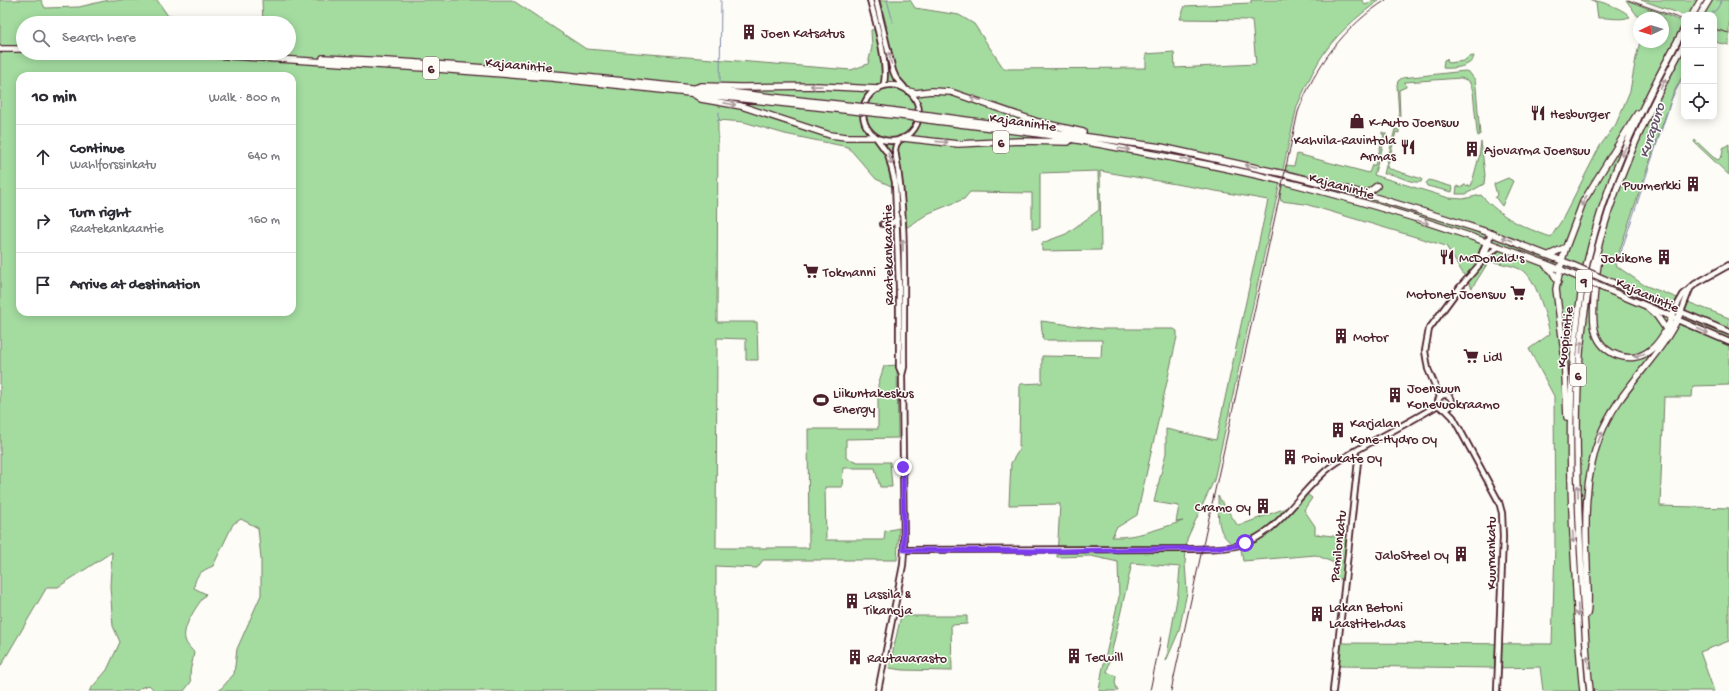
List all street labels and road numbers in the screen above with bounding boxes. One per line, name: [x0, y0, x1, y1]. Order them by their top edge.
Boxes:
street label: Kajaanintie: [484, 55, 554, 78]
road number: 6: [423, 57, 439, 79]
street label: Kajaanintie: [988, 110, 1058, 137]
road number: 6: [993, 131, 1009, 153]
street label: Kajaanintie: [1307, 170, 1377, 205]
street label: Raatekankaantie: [880, 204, 899, 306]
road number: 9: [1576, 270, 1592, 292]
street label: Kajaanintie: [1613, 275, 1682, 318]
street label: Kuopiontie: [1554, 305, 1579, 369]
road number: 6: [1570, 364, 1586, 386]
street label: Pamilonkatu: [1327, 509, 1352, 584]
street label: Kuurnankatu: [1484, 516, 1501, 590]

